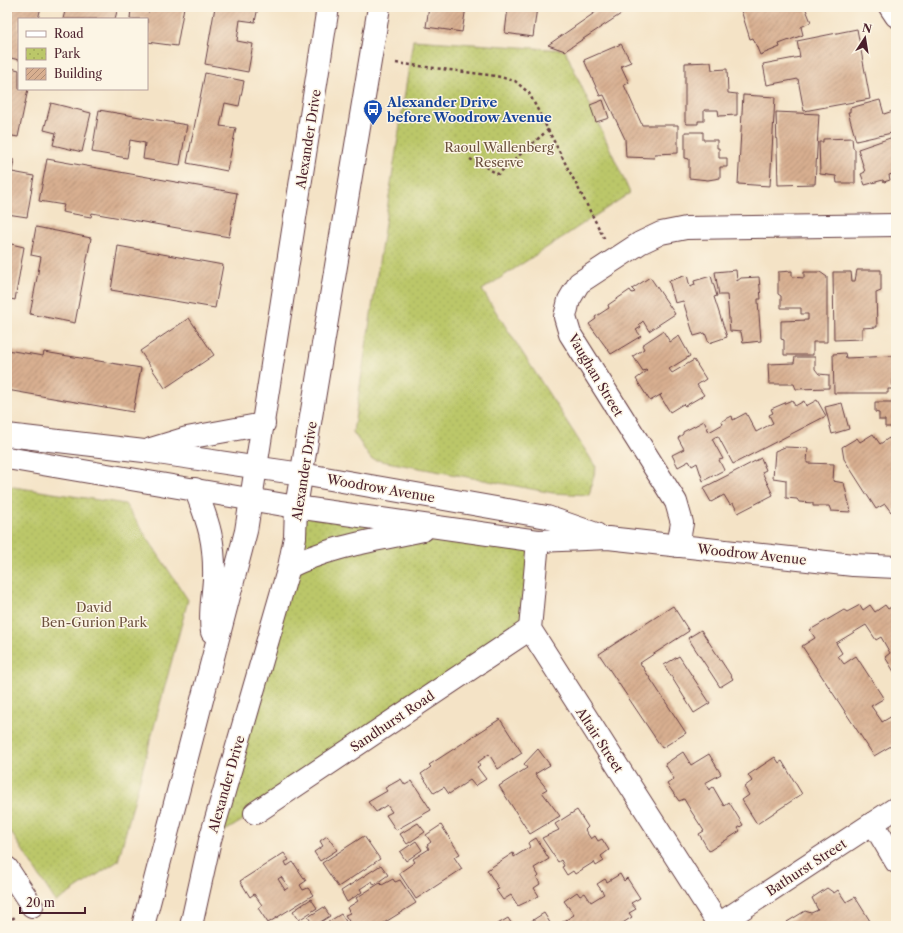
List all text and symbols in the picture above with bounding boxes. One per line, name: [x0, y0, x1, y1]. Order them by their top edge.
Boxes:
legend: [18, 18, 148, 90]
north arrow: [845, 18, 885, 58]
text: N: [861, 20, 874, 36]
text: Road: [54, 26, 84, 41]
text: Park: [54, 46, 81, 61]
text: Building: [54, 66, 102, 81]
street label: Alexander Drive: [292, 88, 324, 191]
place label: Alexander Drive before Woodrow Avenue: [386, 94, 552, 125]
bus stop icon: Alexander Drive before Woodrow Avenue: [362, 98, 384, 126]
park label: Raoul Wallenberg Reserve: [444, 139, 554, 170]
street label: Vaughan Street: [565, 330, 627, 419]
street label: Alexander Drive: [288, 420, 320, 523]
street label: Woodrow Avenue: [325, 470, 436, 505]
street label: Woodrow Avenue: [696, 540, 807, 568]
park label: David Ben-Gurion Park: [41, 599, 148, 630]
street label: Sandhurst Road: [347, 687, 437, 755]
street label: Altair Street: [572, 704, 627, 776]
street label: Alexander Drive: [204, 733, 248, 835]
street label: Bathurst Street: [763, 835, 850, 899]
scale bar: [20, 889, 85, 915]
text: 20 m: [26, 895, 55, 910]

